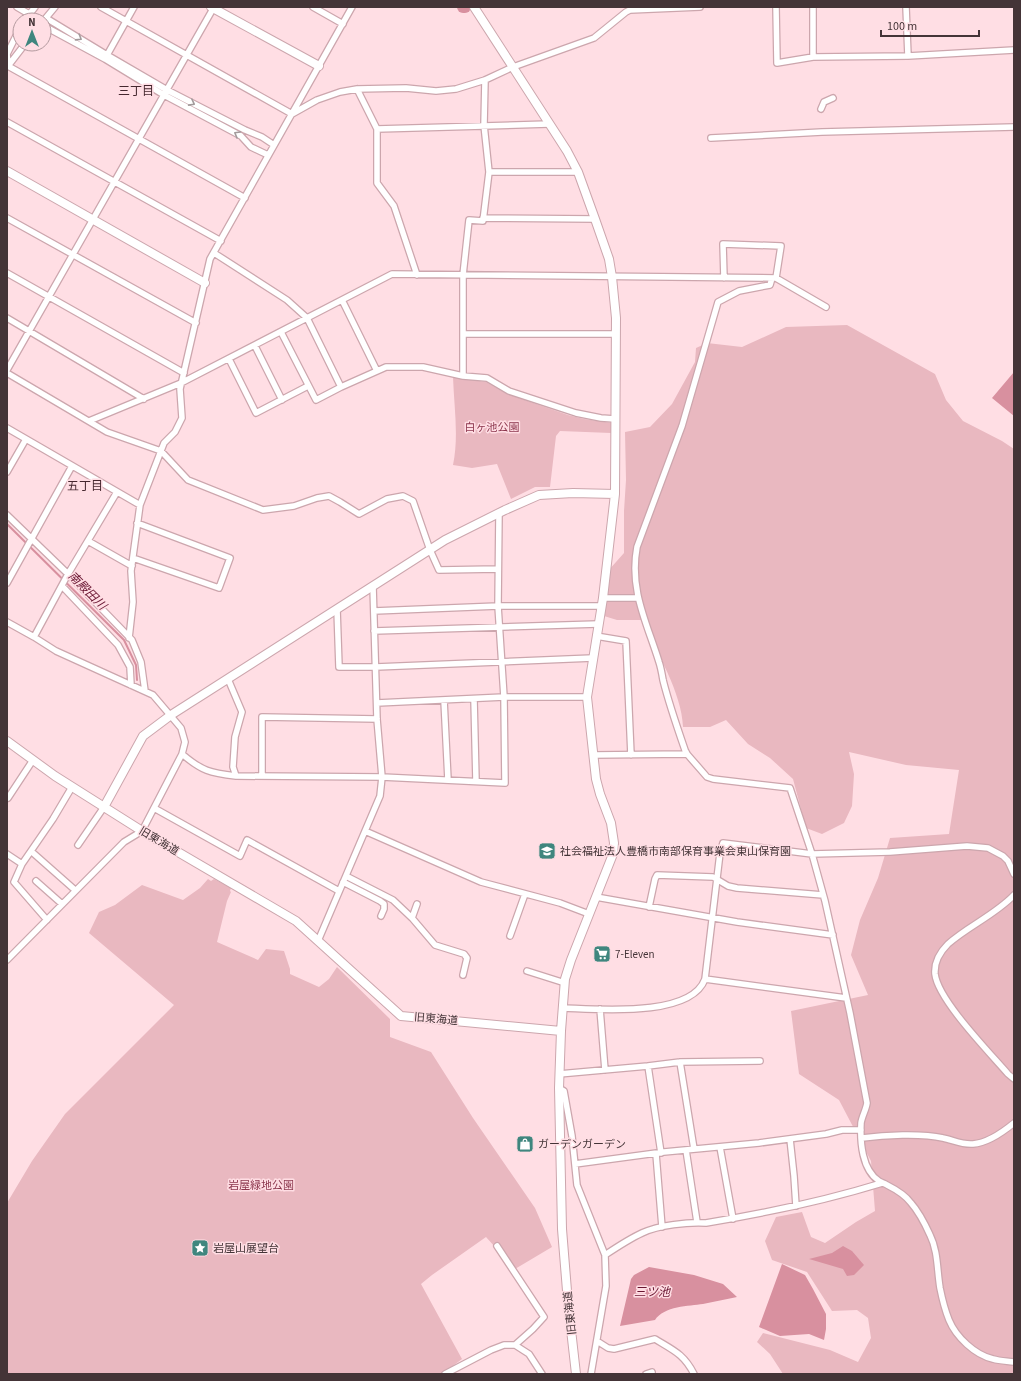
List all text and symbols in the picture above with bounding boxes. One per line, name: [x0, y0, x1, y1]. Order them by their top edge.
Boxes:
north arrow: [12, 12, 52, 52]
scale bar: [881, 12, 979, 38]
text: N: [28, 15, 36, 30]
text: 100 m: [887, 18, 917, 35]
one-way arrow: [75, 34, 82, 41]
district label: 三丁目: [118, 83, 154, 100]
one-way arrow: [188, 98, 195, 105]
one-way arrow: [234, 131, 241, 138]
park label: 白ヶ池公園: [465, 420, 520, 435]
district label: 五丁目: [67, 478, 103, 495]
water label: 南殿田川: [64, 568, 111, 615]
street label: 旧東海道: [136, 823, 182, 859]
school or university icon: 社会福祉法人豊橋市南部保育事業会東山保育園: [537, 841, 557, 861]
place label: 社会福祉法人豊橋市南部保育事業会東山保育園: [560, 844, 791, 859]
supermarket icon: 7-Eleven: [592, 944, 612, 964]
place label: 7-Eleven: [615, 947, 655, 962]
street label: 旧東海道: [413, 1010, 459, 1028]
shop icon: ガーデンガーデン: [515, 1134, 535, 1154]
place label: ガーデンガーデン: [538, 1137, 626, 1152]
park label: 岩屋緑地公園: [228, 1178, 294, 1193]
place icon: 岩屋山展望台: [190, 1238, 210, 1258]
place label: 岩屋山展望台: [213, 1241, 279, 1256]
water label: 三ツ池: [634, 1284, 671, 1301]
street label: 旧東海道: [560, 1290, 580, 1336]

